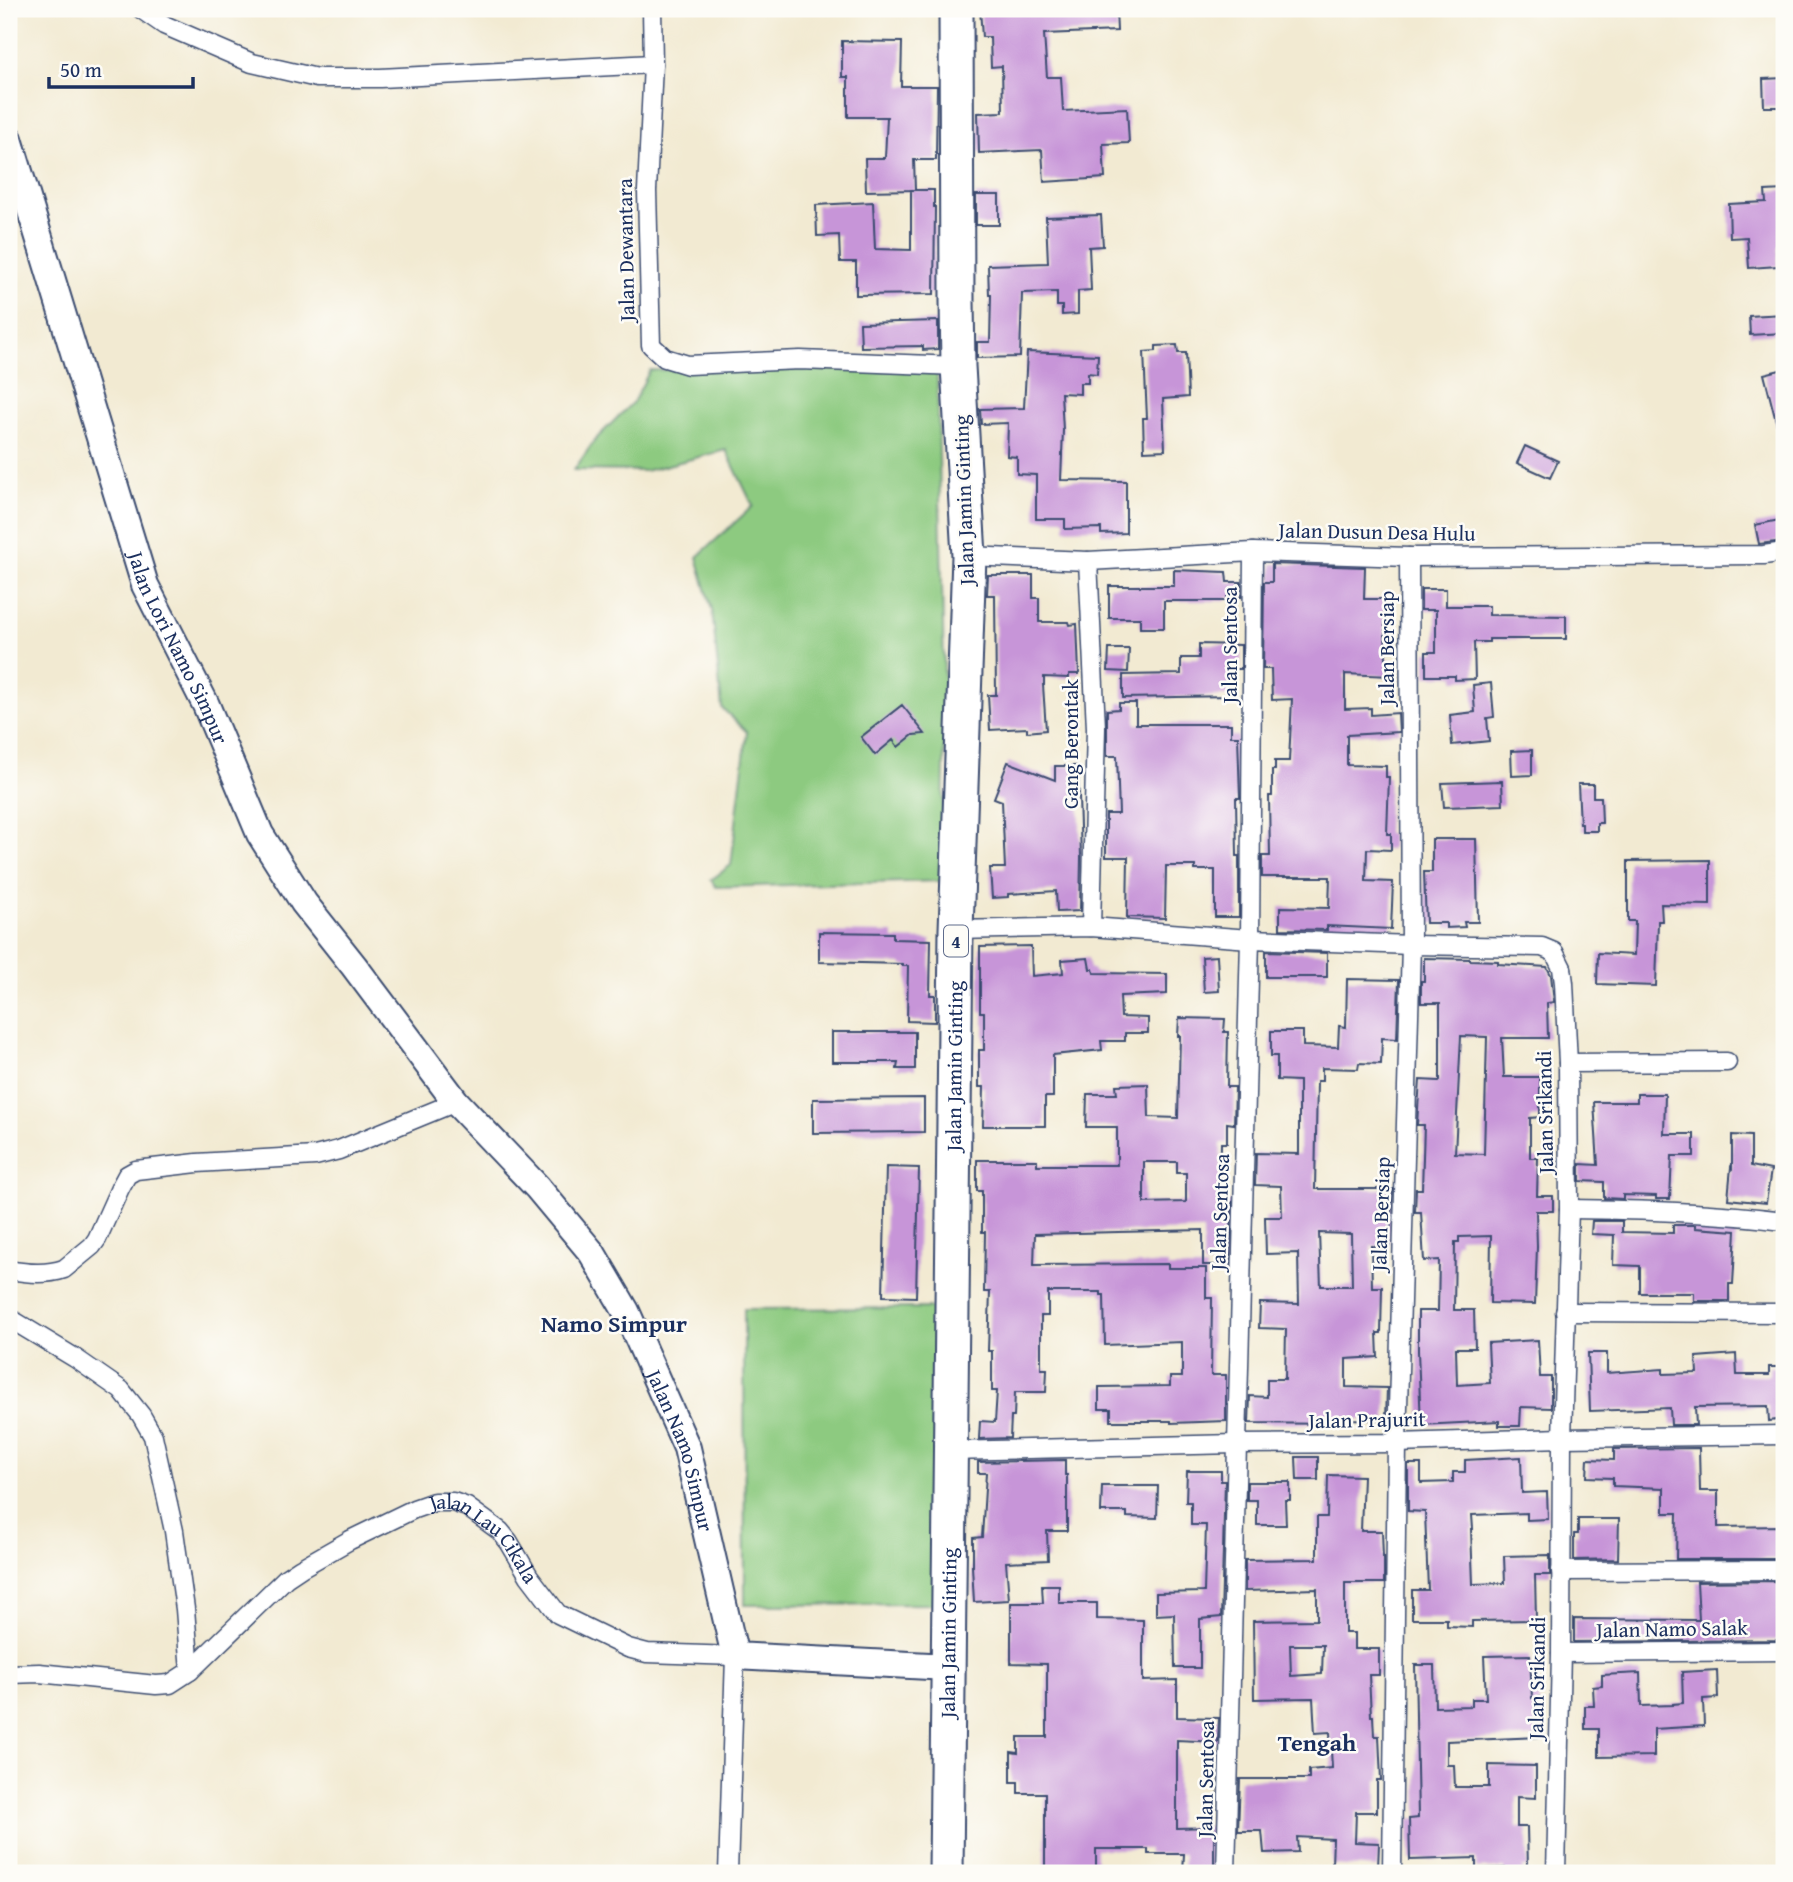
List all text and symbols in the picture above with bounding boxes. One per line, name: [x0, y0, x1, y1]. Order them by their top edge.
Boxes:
scale bar: [49, 46, 192, 90]
text: 50 m: [60, 54, 102, 85]
street label: Jalan Dewantara: [609, 178, 642, 325]
street label: Jalan Jamin Ginting: [945, 414, 982, 589]
street label: Jalan Dusun Desa Hulu: [1275, 514, 1476, 549]
street label: Jalan Lori Namo Simpur: [120, 545, 237, 749]
street label: Jalan Sentosa: [1214, 586, 1245, 707]
street label: Jalan Bersiap: [1371, 591, 1402, 708]
street label: Gang Berontak: [1055, 679, 1086, 809]
road number: 4: [944, 925, 968, 956]
street label: Jalan Jamin Ginting: [938, 980, 970, 1154]
street label: Jalan Srikandi: [1528, 1050, 1561, 1177]
street label: Jalan Sentosa: [1202, 1153, 1237, 1274]
street label: Jalan Bersiap: [1363, 1156, 1398, 1275]
district label: Namo Simpur: [541, 1306, 687, 1341]
street label: Jalan Namo Simpur: [638, 1362, 722, 1535]
street label: Jalan Prajurit: [1305, 1403, 1427, 1436]
street label: Jalan Lau Cikala: [422, 1486, 545, 1590]
street label: Jalan Jamin Ginting: [932, 1547, 964, 1721]
street label: Jalan Namo Salak: [1593, 1612, 1748, 1645]
street label: Jalan Srikandi: [1520, 1616, 1553, 1743]
street label: Jalan Sentosa: [1189, 1720, 1222, 1841]
district label: Tengah: [1278, 1725, 1356, 1760]

